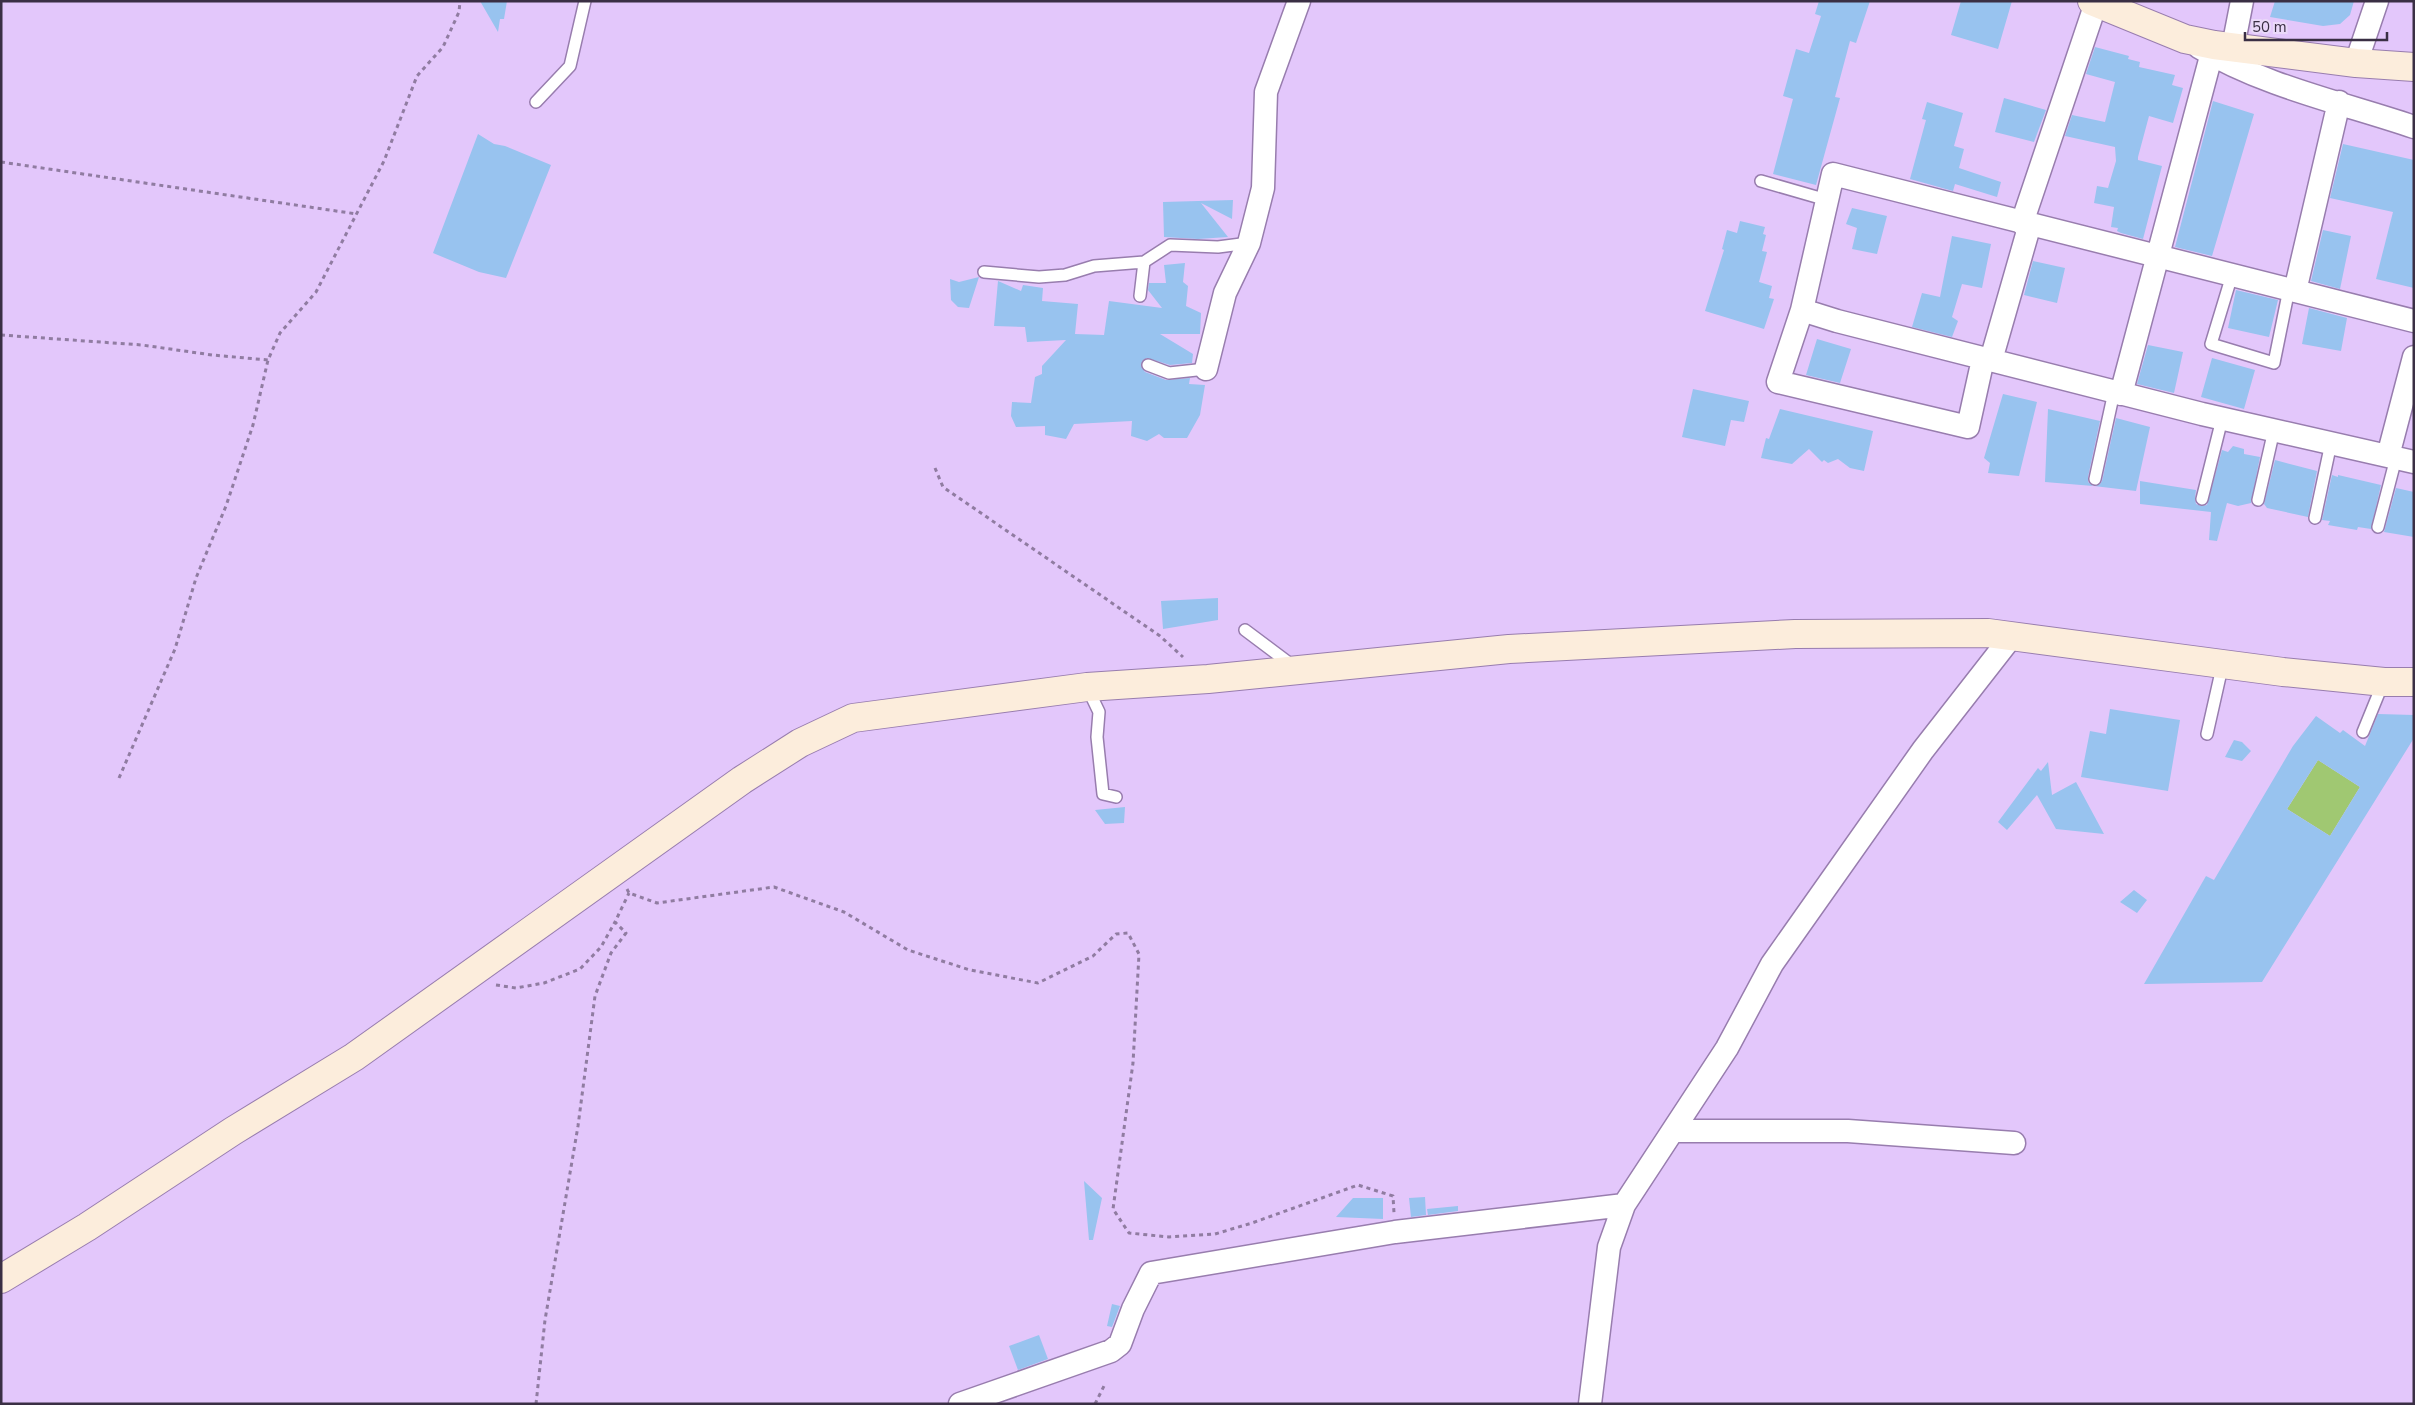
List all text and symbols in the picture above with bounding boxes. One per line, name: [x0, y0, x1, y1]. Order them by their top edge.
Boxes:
scale bar: [2245, 10, 2388, 42]
text: 50 m: [2252, 17, 2287, 37]

